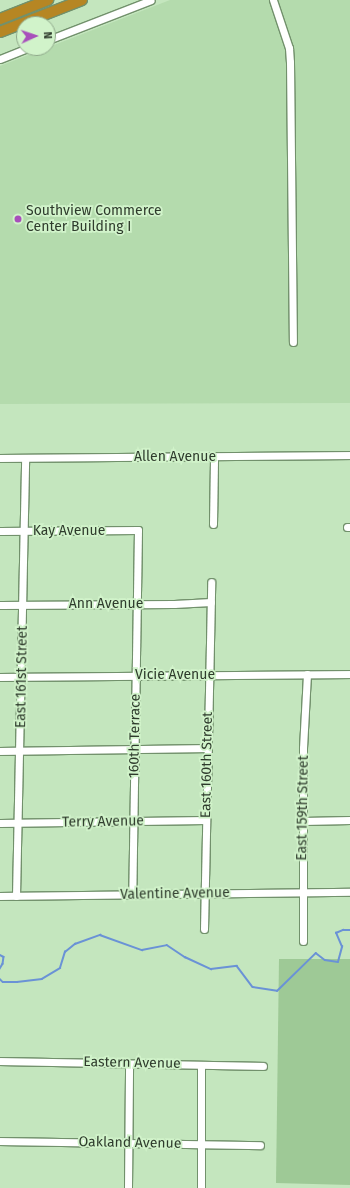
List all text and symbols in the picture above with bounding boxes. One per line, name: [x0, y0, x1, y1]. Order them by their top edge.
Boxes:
north arrow: [16, 16, 56, 56]
text: N: [41, 31, 54, 39]
place label: Southview Commerce Center Building I: [26, 203, 162, 236]
marker: Southview Commerce Center Building I: [13, 214, 23, 224]
street label: Allen Avenue: [134, 449, 216, 465]
street label: Kay Avenue: [33, 523, 105, 539]
street label: Ann Avenue: [69, 596, 143, 612]
street label: East 161st Street: [13, 626, 31, 728]
street label: Vicie Avenue: [135, 667, 215, 683]
street label: 160th Terrace: [126, 694, 144, 778]
street label: East 160th Street: [198, 712, 216, 818]
street label: East 159th Street: [294, 755, 312, 861]
street label: Terry Avenue: [62, 813, 144, 831]
street label: Valentine Avenue: [120, 885, 230, 903]
street label: Eastern Avenue: [83, 1054, 181, 1072]
street label: Oakland Avenue: [78, 1134, 182, 1152]

